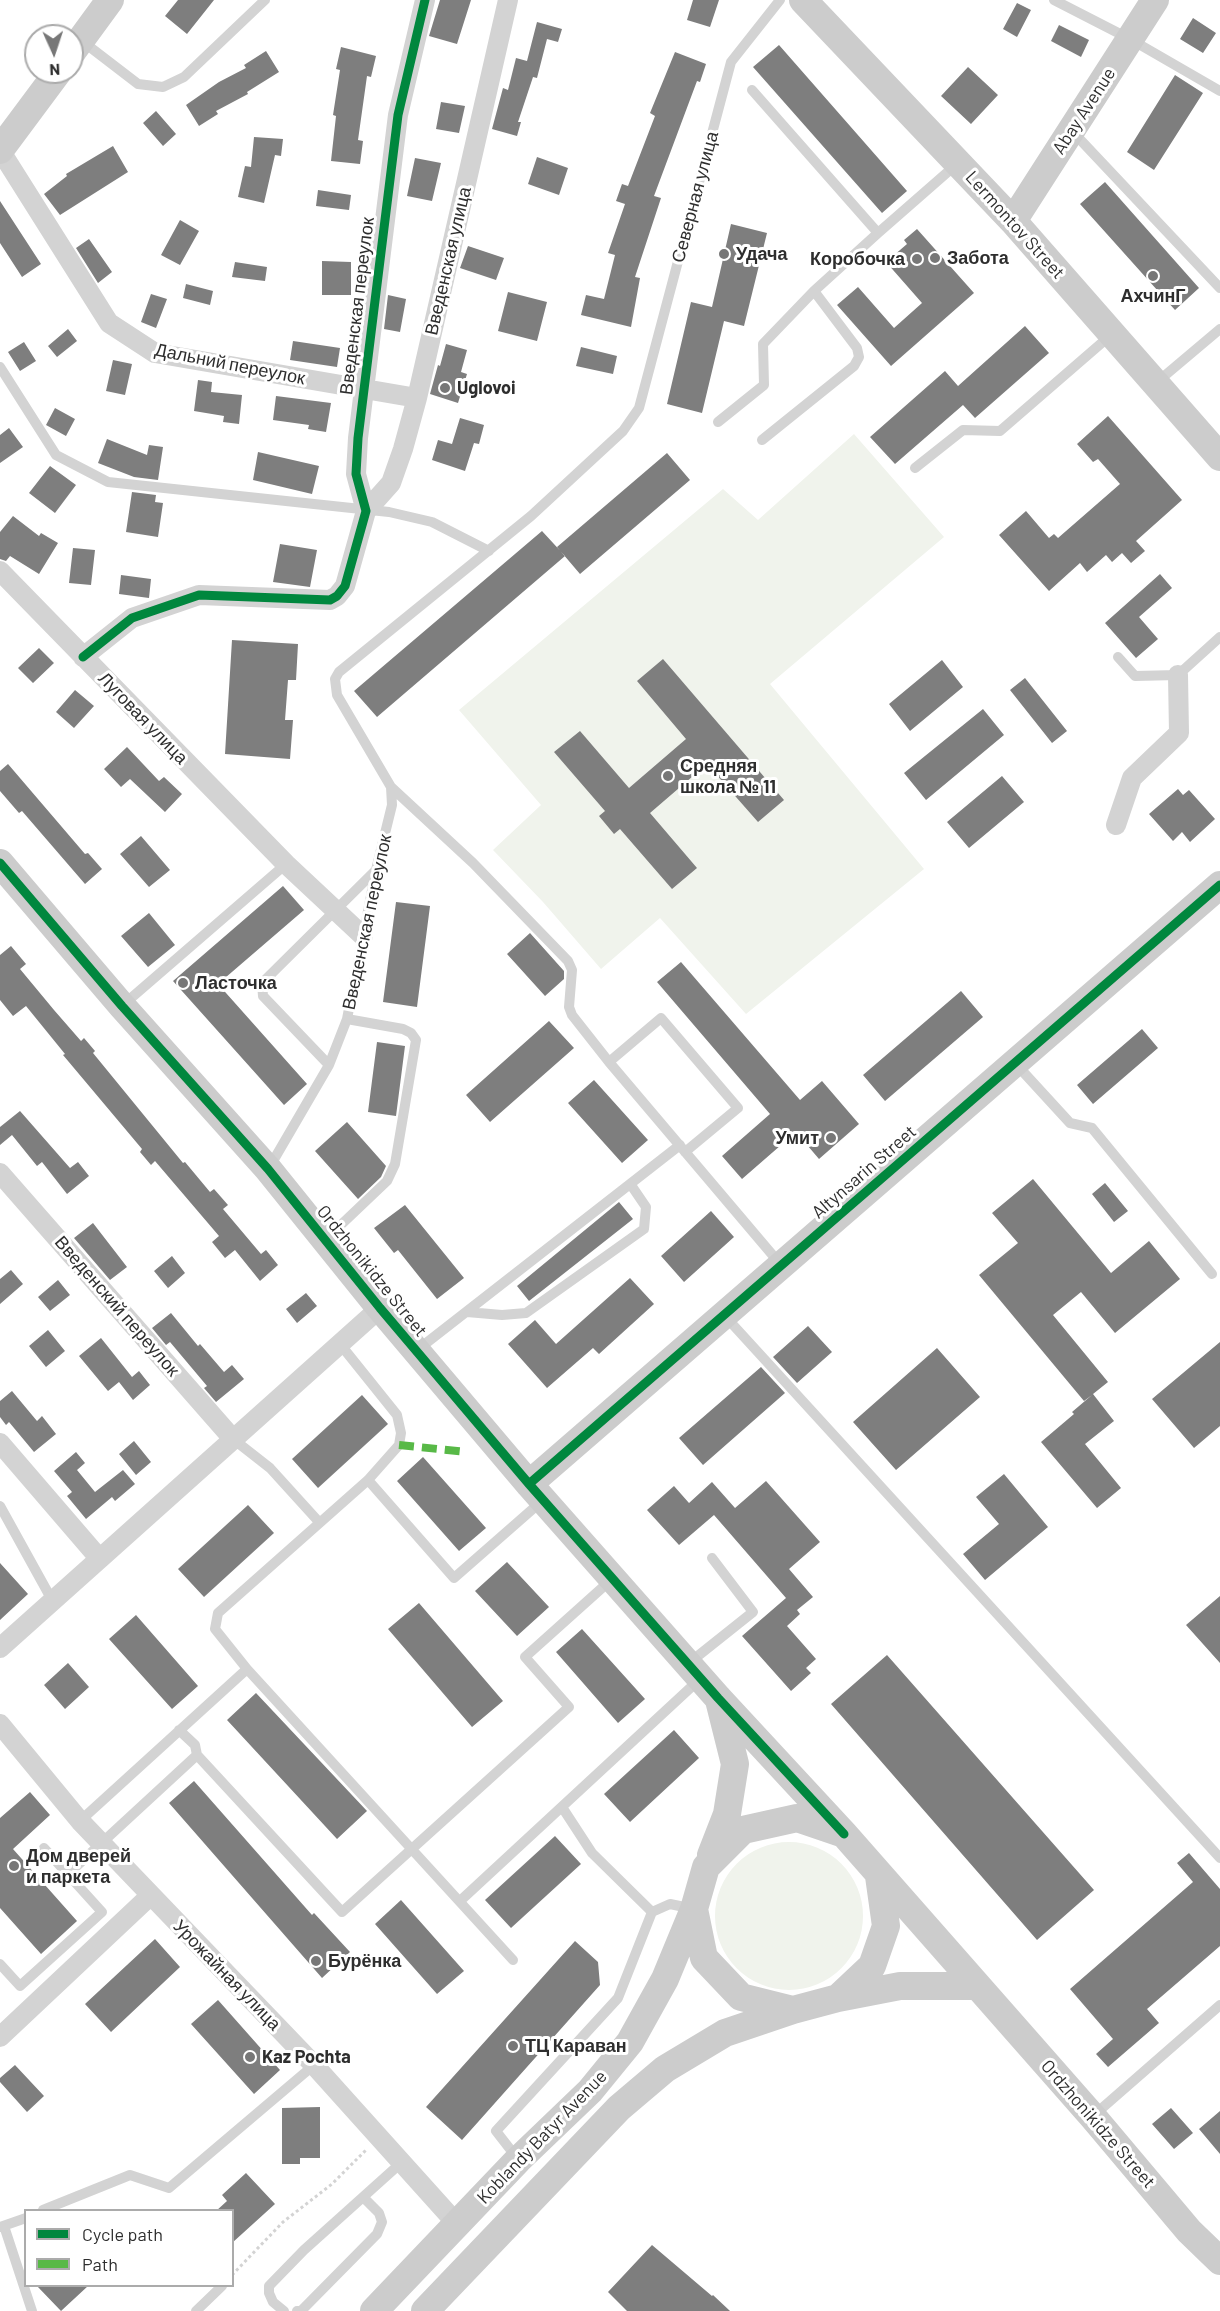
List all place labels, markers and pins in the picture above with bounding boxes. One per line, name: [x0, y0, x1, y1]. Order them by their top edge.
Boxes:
place label: Удача: [736, 243, 788, 265]
marker: Удача: [717, 247, 731, 261]
place label: Забота: [947, 247, 1009, 269]
place label: Коробочка: [810, 248, 905, 270]
marker: Забота: [928, 251, 942, 265]
marker: Коробочка: [910, 252, 924, 266]
marker: АхчинГ: [1146, 269, 1160, 283]
place label: АхчинГ: [1120, 285, 1186, 307]
place label: Uglovoi: [457, 377, 516, 399]
marker: Uglovoi: [438, 381, 452, 395]
place label: Средняя школа № 11: [680, 755, 776, 798]
marker: Средняя школа № 11: [661, 769, 675, 783]
place label: Ласточка: [195, 972, 277, 994]
marker: Ласточка: [176, 976, 190, 990]
place label: Умит: [776, 1127, 819, 1149]
marker: Умит: [824, 1131, 838, 1145]
place label: Дом дверей и паркета: [26, 1845, 131, 1888]
marker: Дом дверей и паркета: [7, 1859, 21, 1873]
place label: Бурёнка: [328, 1950, 401, 1972]
marker: Бурёнка: [309, 1954, 323, 1968]
place label: ТЦ Караван: [525, 2035, 627, 2057]
marker: ТЦ Караван: [506, 2039, 520, 2053]
place label: Kaz Pochta: [262, 2046, 351, 2068]
marker: Kaz Pochta: [243, 2050, 257, 2064]

